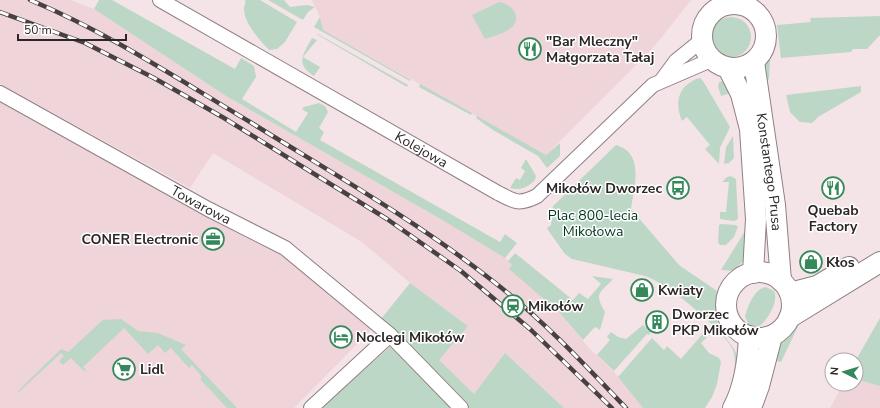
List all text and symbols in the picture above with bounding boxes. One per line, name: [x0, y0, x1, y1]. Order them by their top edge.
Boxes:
scale bar: [18, 16, 126, 42]
text: 50 m: [24, 22, 52, 38]
place label: "Bar Mleczny" Małgorzata Tałaj: [546, 32, 654, 67]
restaurant icon: "Bar Mleczny" Małgorzata Tałaj: [517, 36, 543, 62]
street label: Konstantego Prusa: [752, 112, 787, 232]
street label: Kolejowa: [392, 127, 451, 172]
bus stop icon: Mikołów Dworzec: [665, 175, 691, 201]
restaurant icon: Quebab Factory: [820, 175, 846, 201]
place label: Mikołów Dworzec: [546, 179, 662, 198]
street label: Towarowa: [168, 181, 234, 229]
place label: Quebab Factory: [807, 201, 859, 236]
park label: Plac 800-lecia Mikołowa: [548, 206, 638, 241]
office icon: CONER Electronic: [200, 226, 226, 252]
place label: CONER Electronic: [81, 230, 198, 249]
shop icon: Kłos: [798, 249, 824, 275]
place label: Kłos: [826, 253, 855, 272]
shop icon: Kwiaty: [629, 277, 655, 303]
place label: Kwiaty: [658, 281, 704, 300]
station icon: Mikołów: [500, 293, 526, 319]
place label: Mikołów: [528, 297, 583, 316]
place label: Dworzec PKP Mikołów: [672, 305, 759, 340]
building icon: Dworzec PKP Mikołów: [644, 309, 670, 335]
hotel icon: Noclegi Mikołów: [328, 324, 354, 350]
place label: Noclegi Mikołów: [356, 328, 464, 347]
north arrow: [824, 352, 864, 392]
supermarket icon: Lidl: [111, 356, 137, 382]
place label: Lidl: [140, 360, 165, 379]
text: N: [827, 366, 842, 376]

